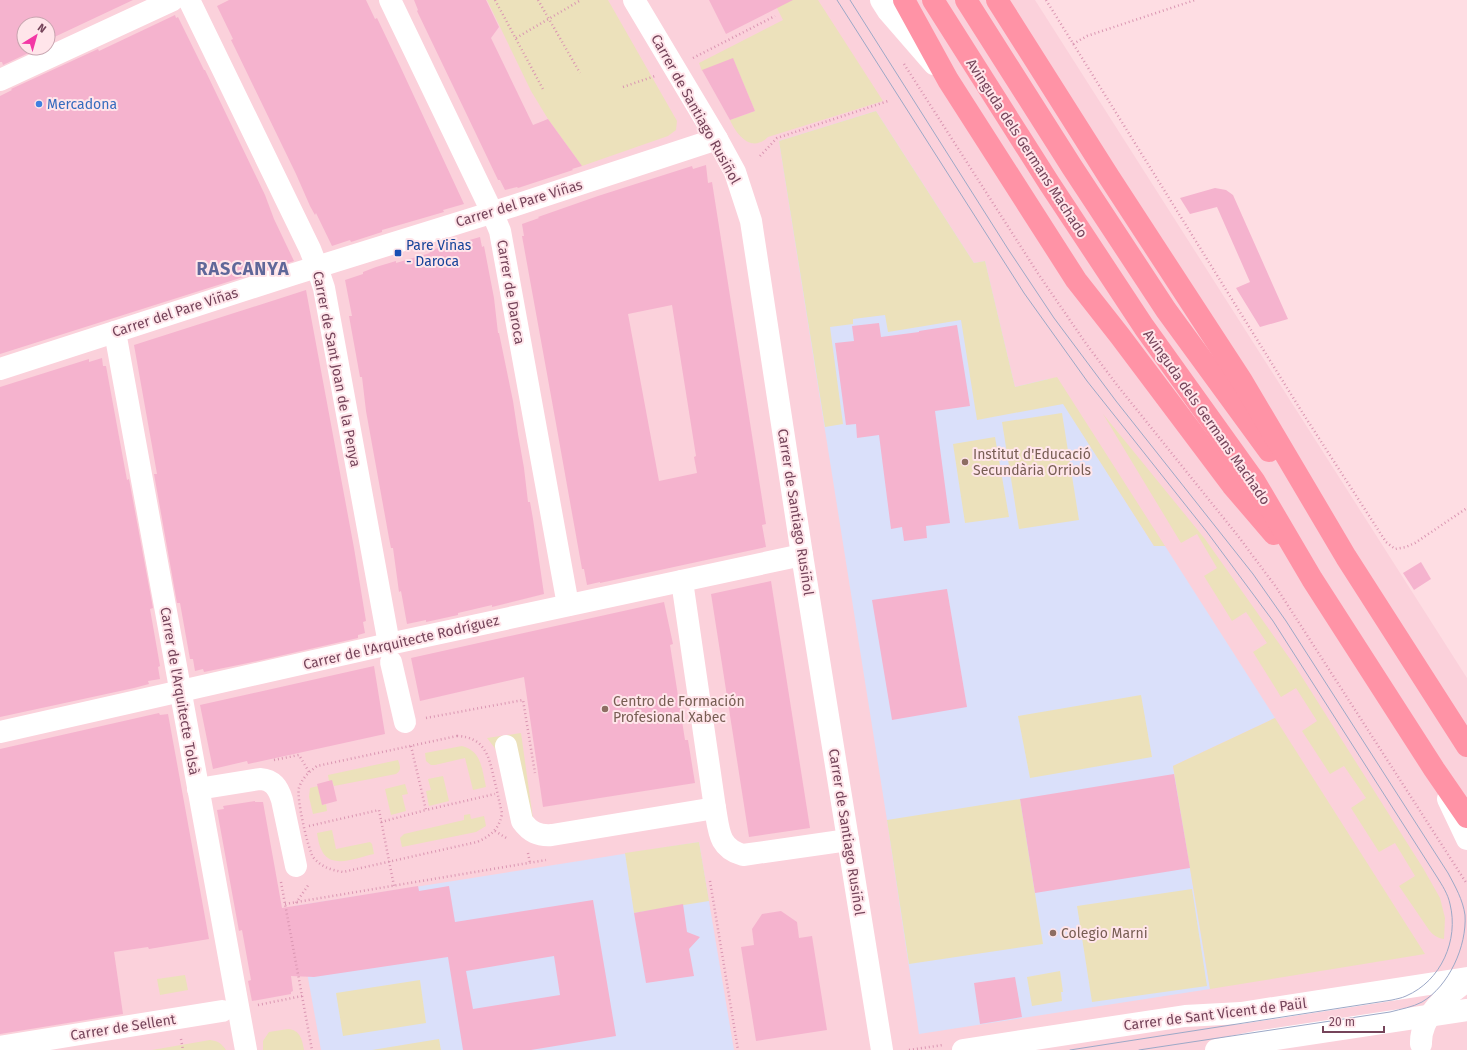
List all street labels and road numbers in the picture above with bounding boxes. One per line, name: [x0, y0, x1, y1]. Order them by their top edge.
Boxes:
street label: Carrer de Santiago Rusiñol: [647, 31, 744, 187]
street label: Avinguda dels Germans Machado: [962, 56, 1091, 241]
street label: Carrer del Pare Viñas: [454, 176, 585, 231]
street label: Carrer de Daroca: [493, 238, 528, 346]
street label: Carrer de Sant Joan de la Penya: [309, 270, 364, 468]
street label: Carrer del Pare Viñas: [110, 284, 241, 341]
street label: Avinguda dels Germans Machado: [1139, 326, 1274, 508]
street label: Carrer de Santiago Rusiñol: [774, 427, 817, 597]
street label: Carrer de l'Arquitecte Tolsà: [156, 606, 203, 776]
street label: Carrer de l'Arquitecte Rodríguez: [301, 612, 501, 673]
street label: Carrer de Santiago Rusiñol: [825, 747, 868, 917]
street label: Carrer de Sant Vicent de Paül: [1123, 995, 1307, 1034]
street label: Carrer de Sellent: [69, 1011, 178, 1044]

